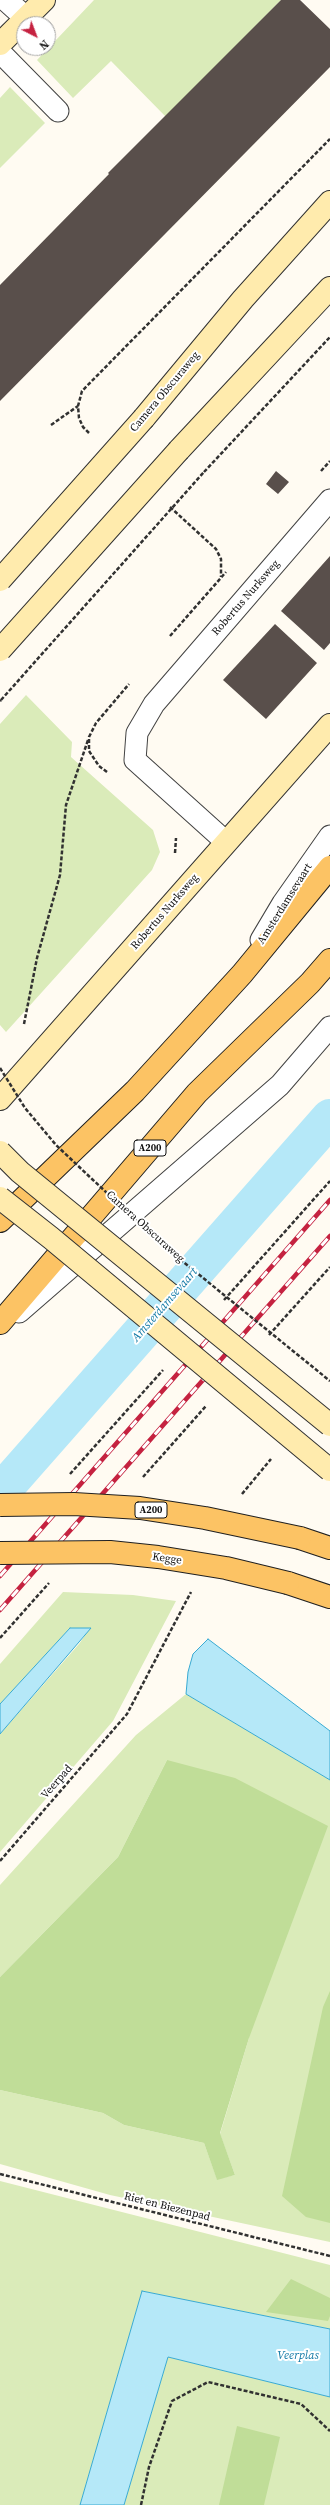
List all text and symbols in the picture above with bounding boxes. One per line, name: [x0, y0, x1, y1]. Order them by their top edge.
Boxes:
north arrow: [16, 16, 56, 56]
text: N: [36, 36, 52, 53]
street label: Camera Obscuraweg: [128, 349, 202, 435]
street label: Robertus Nurksweg: [209, 557, 283, 639]
street label: Amsterdamsevaart: [255, 861, 315, 947]
street label: Robertus Nurksweg: [128, 871, 202, 953]
road number: A200: [134, 1140, 166, 1156]
street label: Camera Obscuraweg: [103, 1188, 187, 1266]
water label: Amsterdamsevaart: [129, 1265, 201, 1345]
road number: A200: [135, 1502, 167, 1518]
street label: Kegge: [151, 1550, 183, 1568]
street label: Veerpad: [39, 1762, 75, 1802]
street label: Riet en Biezenpad: [123, 2190, 211, 2224]
water label: Veerplas: [277, 2349, 319, 2363]

